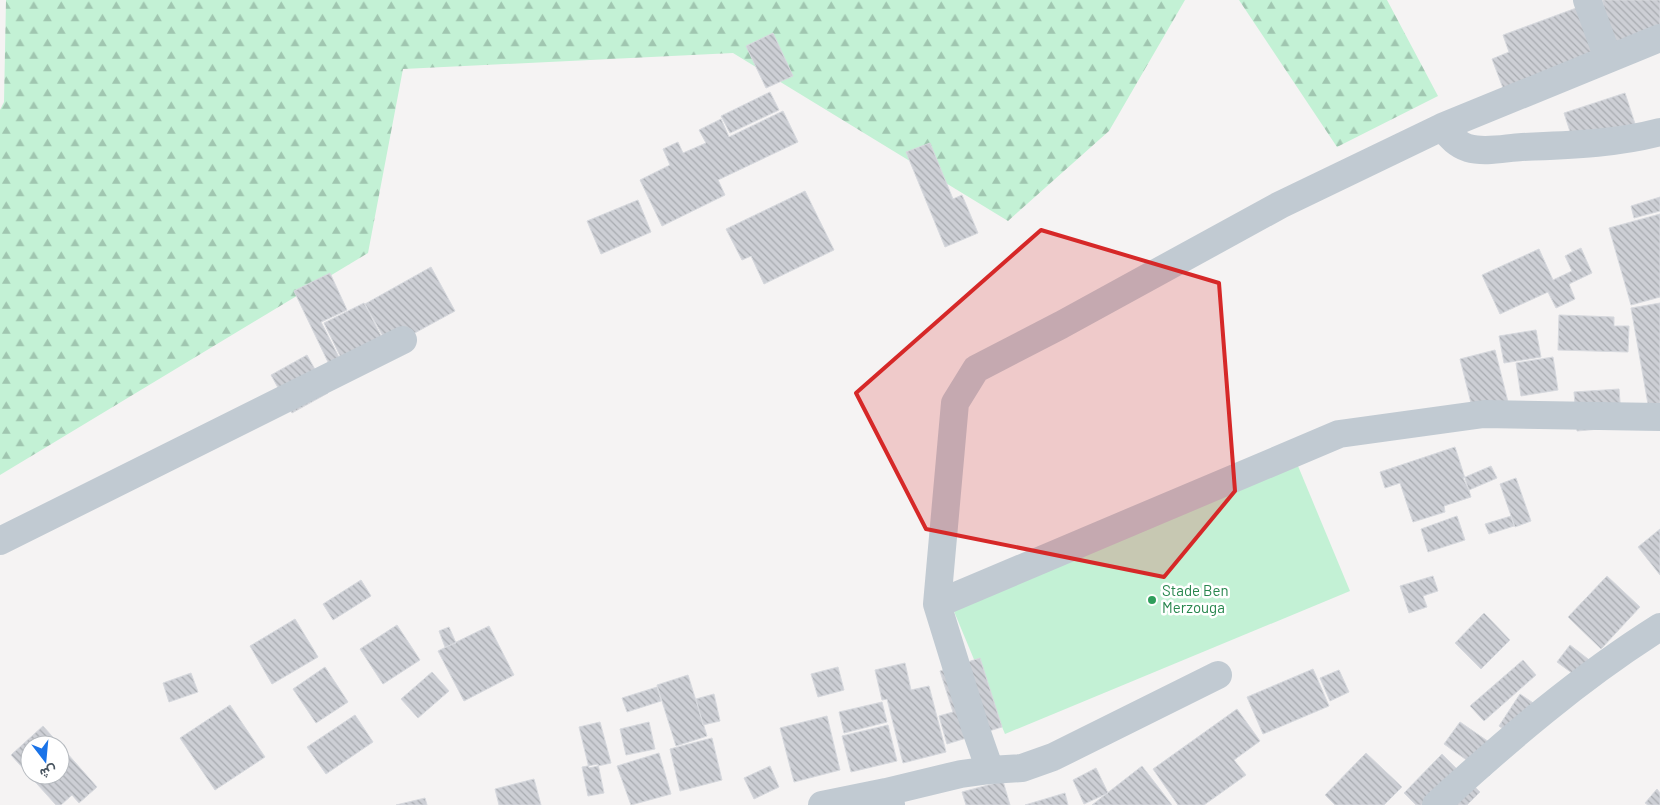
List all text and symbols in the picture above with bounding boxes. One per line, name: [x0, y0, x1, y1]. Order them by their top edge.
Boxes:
place label: Stade Ben Merzouga: [1162, 581, 1229, 616]
marker: Stade Ben Merzouga: [1146, 594, 1158, 606]
north arrow: [20, 735, 70, 785]
text: ش: [38, 762, 59, 784]

